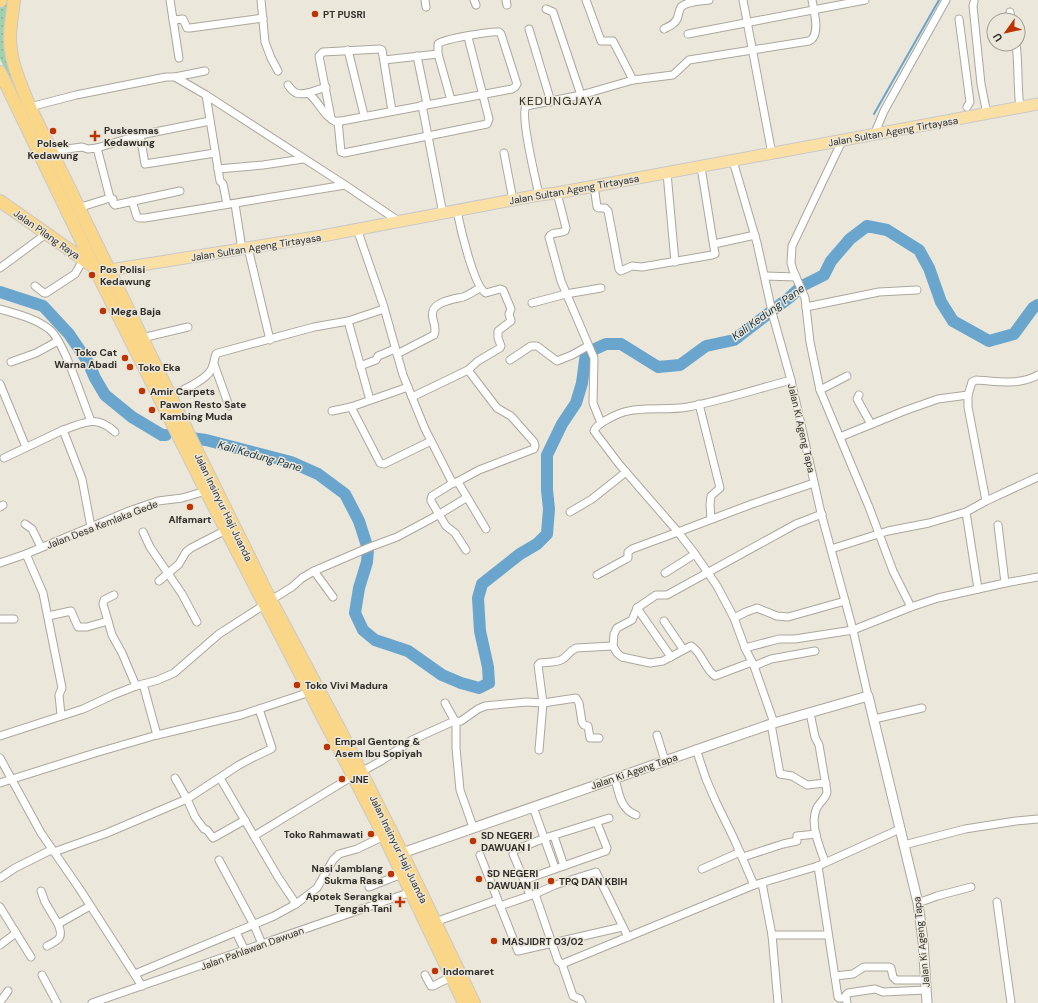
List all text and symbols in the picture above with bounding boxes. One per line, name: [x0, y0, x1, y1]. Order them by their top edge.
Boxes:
place label: PT PUSRI: [323, 8, 366, 21]
marker: PT PUSRI: [310, 9, 320, 19]
north arrow: [986, 12, 1026, 52]
text: U: [990, 30, 1006, 44]
district label: KEDUNGJAYA: [519, 93, 603, 109]
street label: Jalan Sultan Ageng Tirtayasa: [827, 114, 959, 149]
place label: Puskesmas Kedawung: [104, 124, 159, 149]
marker: Polsek Kedawung: [48, 126, 58, 136]
marker: Puskesmas Kedawung: [89, 130, 101, 142]
place label: Polsek Kedawung: [28, 137, 79, 162]
street label: Jalan Sultan Ageng Tirtayasa: [508, 172, 640, 207]
street label: Jalan Pilang Raya: [11, 207, 82, 262]
street label: Jalan Sultan Ageng Tirtayasa: [190, 231, 322, 264]
place label: Pos Polisi Kedawung: [100, 263, 151, 288]
marker: Pos Polisi Kedawung: [87, 270, 97, 280]
water label: Kali Kedung Pane: [729, 281, 807, 343]
place label: Mega Baja: [111, 305, 161, 318]
marker: Mega Baja: [98, 306, 108, 316]
place label: Toko Cat Warna Abadi: [54, 346, 117, 371]
marker: Toko Cat Warna Abadi: [120, 353, 130, 363]
place label: Toko Eka: [138, 361, 180, 374]
marker: Toko Eka: [125, 362, 135, 372]
street label: Jalan Ki Ageng Tapa: [785, 382, 818, 474]
place label: Amir Carpets: [150, 385, 215, 398]
marker: Amir Carpets: [137, 386, 147, 396]
place label: Pawon Resto Sate Kambing Muda: [160, 398, 246, 423]
marker: Pawon Resto Sate Kambing Muda: [147, 405, 157, 415]
water label: Kali Kedung Pane: [216, 437, 304, 475]
street label: Jalan Insinyur Haji Juanda: [192, 451, 255, 563]
street label: Jalan Desa Kemlaka Gede: [45, 497, 160, 552]
marker: Alfamart: [185, 502, 195, 512]
place label: Alfamart: [169, 513, 211, 526]
place label: Toko Vivi Madura: [305, 679, 388, 692]
marker: Toko Vivi Madura: [292, 680, 302, 690]
place label: Empal Gentong & Asem Ibu Sopiyah: [335, 735, 422, 760]
marker: Empal Gentong & Asem Ibu Sopiyah: [322, 742, 332, 752]
street label: Jalan Ki Ageng Tapa: [589, 750, 679, 792]
place label: JNE: [350, 773, 369, 786]
marker: JNE: [337, 774, 347, 784]
street label: Jalan Insinyur Haji Juanda: [367, 793, 430, 905]
place label: Toko Rahmawati: [284, 828, 363, 841]
marker: Toko Rahmawati: [366, 829, 376, 839]
place label: SD NEGERI DAWUAN I: [481, 829, 533, 854]
marker: SD NEGERI DAWUAN I: [468, 836, 478, 846]
place label: Nasi Jamblang Sukma Rasa: [312, 862, 383, 887]
place label: SD NEGERI DAWUAN II: [487, 867, 539, 892]
marker: Nasi Jamblang Sukma Rasa: [386, 869, 396, 879]
marker: SD NEGERI DAWUAN II: [474, 874, 484, 884]
place label: TPQ DAN KBIH: [559, 875, 627, 888]
marker: TPQ DAN KBIH: [546, 876, 556, 886]
place label: Apotek Serangkai Tengah Tani: [306, 890, 392, 915]
street label: Jalan Ki Ageng Tapa: [910, 896, 933, 988]
marker: Apotek Serangkai Tengah Tani: [395, 897, 405, 907]
street label: Jalan Pahlawan Dawuan: [199, 924, 306, 973]
place label: MASJIDRT 03/02: [502, 935, 584, 948]
marker: MASJIDRT 03/02: [489, 936, 499, 946]
place label: Indomaret: [443, 965, 494, 978]
marker: Indomaret: [430, 966, 440, 976]

